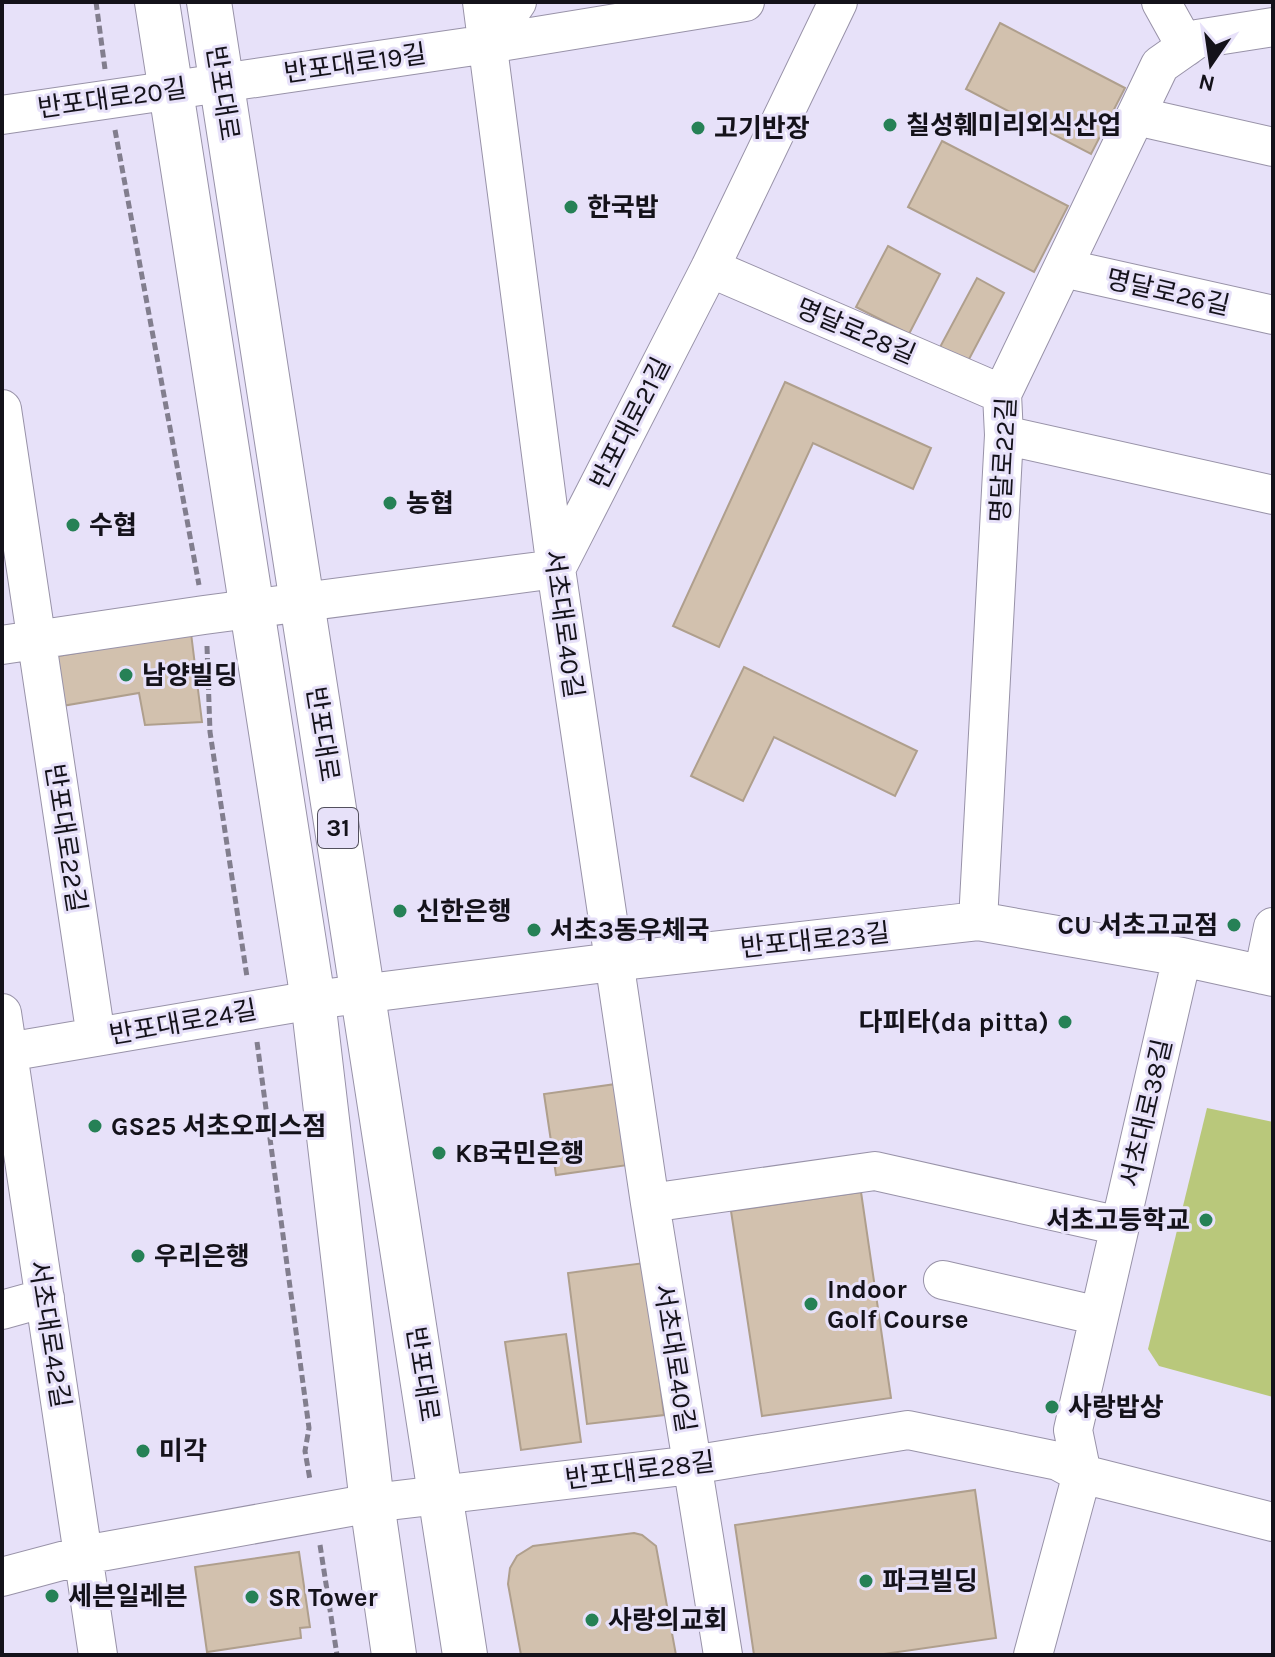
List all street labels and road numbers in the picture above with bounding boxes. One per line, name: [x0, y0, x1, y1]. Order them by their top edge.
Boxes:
street label: 반포대로19길: [282, 38, 428, 89]
street label: 반포대로: [200, 43, 245, 143]
street label: 반포대로20길: [36, 73, 189, 124]
street label: 명달로26길: [1103, 263, 1233, 322]
street label: 명달로28길: [791, 292, 920, 370]
street label: 반포대로21길: [584, 352, 677, 494]
street label: 명달로22길: [985, 396, 1022, 524]
street label: 서초대로40길: [538, 548, 589, 700]
street label: 반포대로: [300, 684, 345, 784]
street label: 반포대로22길: [38, 762, 93, 914]
road number: 31: [318, 808, 358, 848]
street label: 반포대로23길: [739, 917, 891, 964]
street label: 반포대로24길: [107, 994, 259, 1051]
street label: 서초대로38길: [1114, 1036, 1179, 1190]
street label: 서초대로42길: [23, 1258, 76, 1410]
street label: 서초대로40길: [647, 1282, 702, 1434]
street label: 반포대로: [400, 1324, 445, 1424]
street label: 반포대로28길: [563, 1446, 717, 1495]

